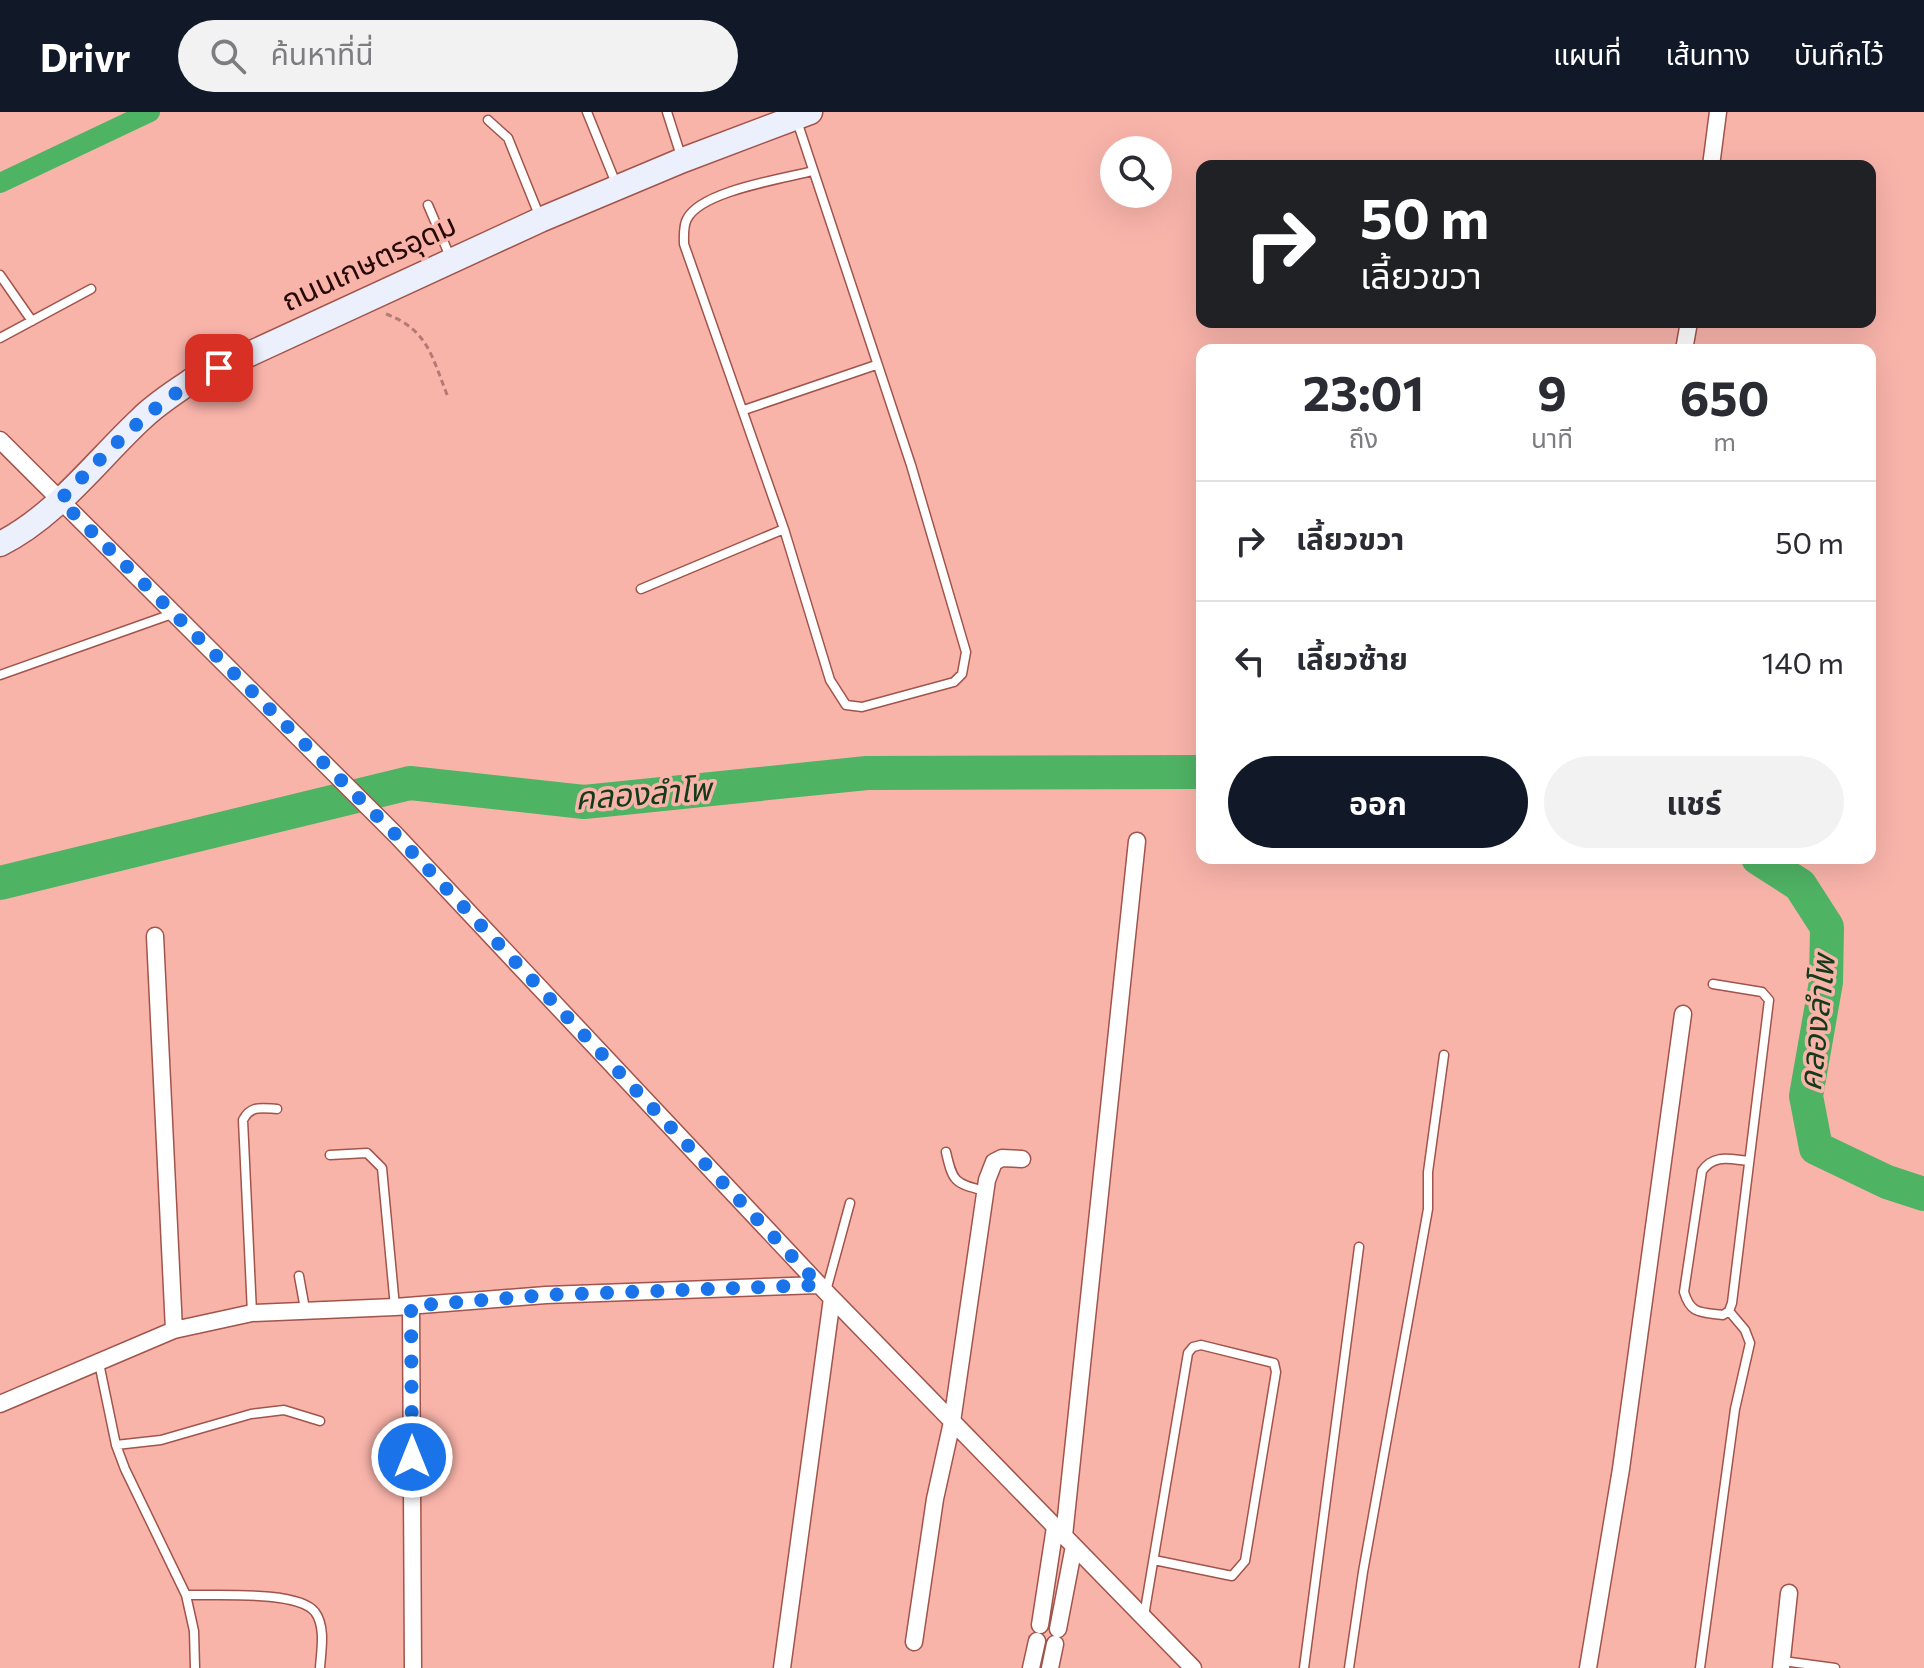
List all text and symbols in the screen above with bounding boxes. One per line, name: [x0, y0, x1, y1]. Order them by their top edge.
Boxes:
search box: [178, 20, 738, 92]
text: Drivr: [40, 33, 130, 80]
icon: search: [206, 34, 250, 78]
text: ค้นหาที่นี่: [270, 34, 374, 71]
text: แผนที่: [1553, 37, 1621, 71]
text: เส้นทาง: [1665, 37, 1750, 71]
text: บันทึกไว้: [1794, 37, 1884, 71]
map controls: [1100, 136, 1172, 208]
button: search: [1100, 136, 1172, 208]
text: 50 m: [1360, 182, 1489, 251]
icon: right: [1228, 192, 1332, 296]
street label: ถนนเกษตรอุดม: [275, 204, 462, 319]
text: เลี้ยวขวา: [1360, 252, 1482, 296]
pin: [185, 334, 253, 402]
icon: arrive: [197, 346, 241, 390]
text: 23:01: [1303, 362, 1424, 421]
text: 9: [1537, 362, 1567, 421]
text: 650: [1680, 367, 1769, 426]
text: ถึง: [1349, 422, 1378, 453]
text: นาที: [1531, 422, 1573, 453]
text: m: [1713, 425, 1736, 456]
icon: right: [1228, 519, 1272, 563]
text: เลี้ยวขวา: [1296, 519, 1404, 556]
text: 50 m: [1775, 523, 1844, 560]
icon: left: [1228, 639, 1272, 683]
text: เลี้ยวซ้าย: [1296, 639, 1408, 676]
text: 140 m: [1762, 643, 1844, 680]
button: ออก: [1228, 756, 1528, 848]
button: แชร์: [1544, 756, 1844, 848]
water label: คลองลำโพ: [574, 767, 716, 817]
water label: คลองลำโพ: [1788, 949, 1842, 1093]
position arrow: [370, 1415, 454, 1499]

